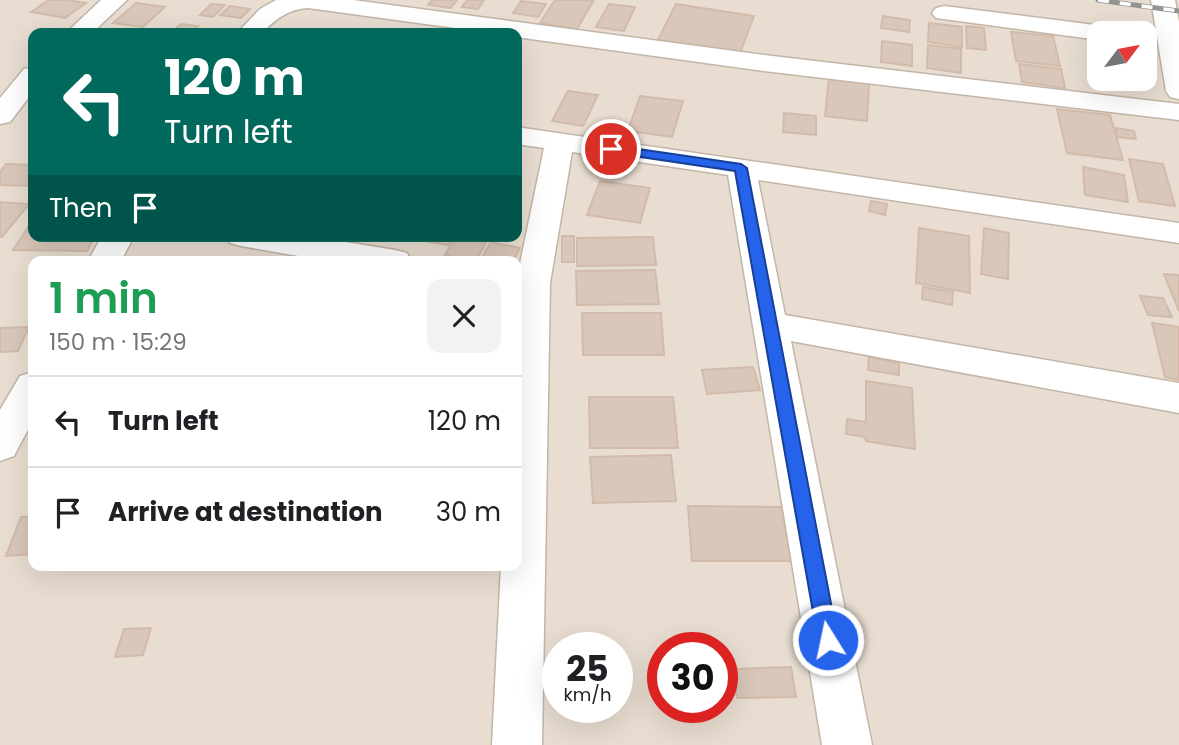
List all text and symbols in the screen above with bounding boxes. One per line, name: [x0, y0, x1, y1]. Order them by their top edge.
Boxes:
north arrow: [1087, 21, 1157, 91]
map controls: [1087, 21, 1157, 91]
text: 120 m: [164, 44, 305, 112]
icon: left: [49, 56, 140, 147]
text: Turn left: [164, 109, 293, 154]
pin: [581, 119, 641, 179]
icon: arrive: [592, 130, 630, 168]
icon: arrive: [126, 189, 164, 227]
text: Then: [49, 190, 112, 226]
text: 1 min: [49, 269, 158, 328]
button: close: [427, 279, 501, 353]
text: 150 m · 15:29: [49, 326, 187, 358]
icon: left: [49, 403, 87, 441]
text: Turn left: [108, 403, 219, 439]
text: 120 m: [428, 403, 501, 439]
icon: arrive: [49, 494, 87, 532]
text: Arrive at destination: [108, 494, 383, 530]
text: 30 m: [436, 494, 501, 530]
position arrow: [791, 603, 865, 677]
speed limit sign: 30: [647, 632, 738, 723]
text: 25: [566, 644, 609, 693]
text: km/h: [564, 682, 611, 707]

